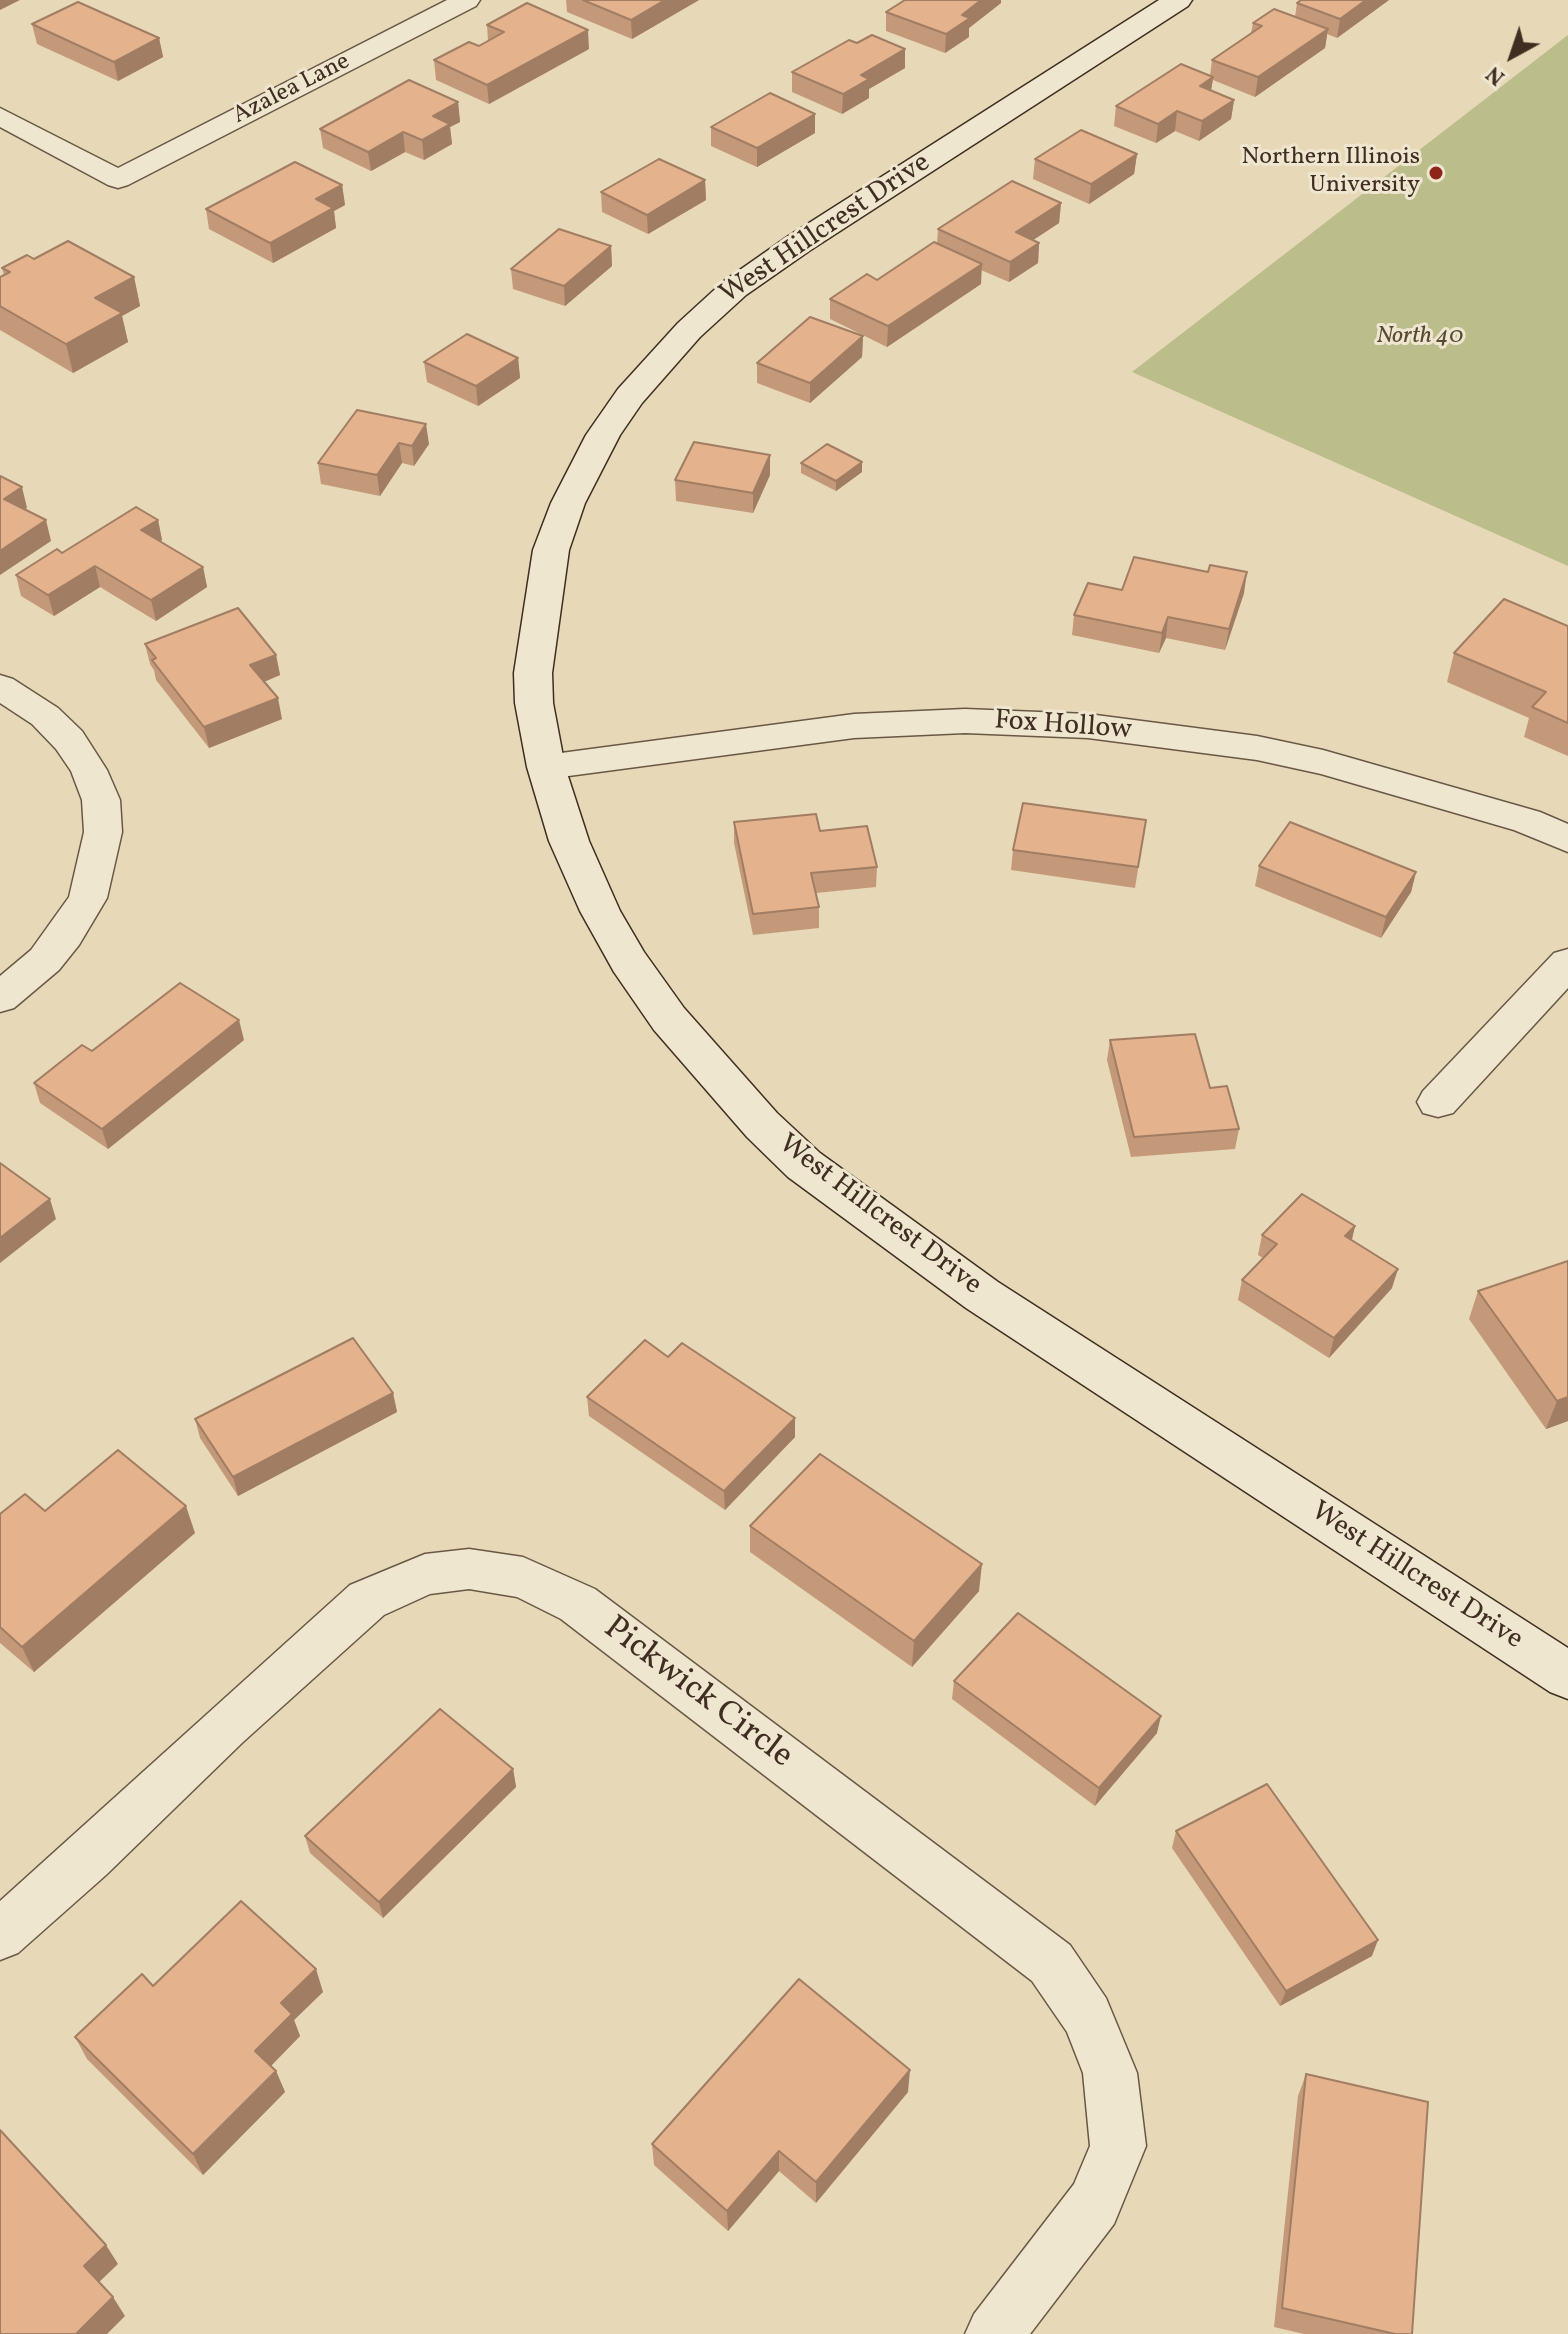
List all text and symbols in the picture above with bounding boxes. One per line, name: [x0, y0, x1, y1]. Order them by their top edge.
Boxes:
north arrow: [1472, 16, 1552, 96]
street label: Azalea Lane: [229, 48, 355, 132]
text: N: [1480, 58, 1512, 92]
place label: Northern Illinois University: [1241, 145, 1420, 201]
street label: West Hillcrest Drive: [715, 147, 937, 313]
marker: Northern Illinois University: [1427, 164, 1445, 182]
park label: North 40: [1376, 324, 1464, 352]
street label: Fox Hollow: [993, 705, 1133, 749]
street label: West Hillcrest Drive: [771, 1129, 987, 1303]
street label: West Hillcrest Drive: [1304, 1496, 1528, 1658]
street label: Pickwick Circle: [594, 1610, 800, 1778]

